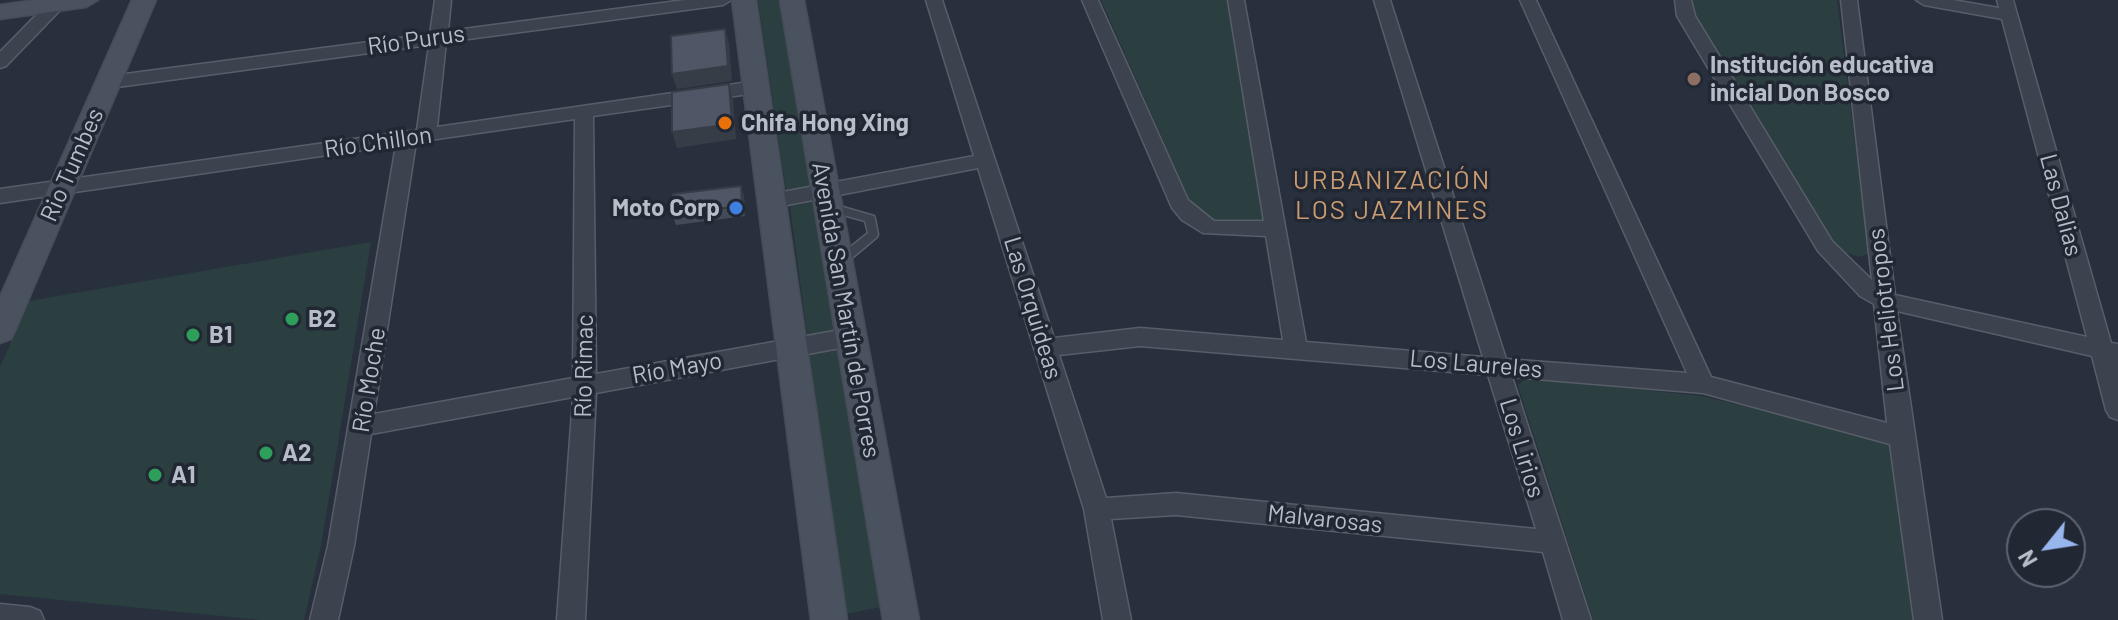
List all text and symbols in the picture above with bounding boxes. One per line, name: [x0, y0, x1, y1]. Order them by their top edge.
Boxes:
street label: Río Purus: [366, 19, 466, 61]
place label: Institución educativa inicial Don Bosco: [1710, 51, 1934, 107]
marker: Institución educativa inicial Don Bosco: [1685, 70, 1703, 88]
street label: Rio Tumbes: [34, 104, 110, 226]
place label: Chifa Hong Xing: [741, 109, 909, 137]
marker: Chifa Hong Xing: [716, 114, 734, 132]
street label: Río Chillon: [322, 120, 434, 164]
street label: Las Dalias: [2034, 151, 2088, 259]
street label: Avenida San Martín de Porres: [806, 160, 886, 460]
district label: URBANIZACIÓN LOS JAZMINES: [1293, 164, 1491, 226]
place label: Moto Corp: [612, 194, 720, 222]
marker: Moto Corp: [727, 199, 745, 217]
street label: Los Heliotropos: [1862, 227, 1910, 393]
street label: Las Orquideas: [998, 233, 1068, 383]
place label: B2: [308, 305, 336, 333]
marker: B2: [283, 310, 301, 328]
street label: Río Rimac: [569, 314, 599, 418]
place label: B1: [209, 321, 232, 349]
street label: Río Moche: [346, 325, 392, 435]
marker: B1: [184, 326, 202, 344]
street label: Los Laureles: [1409, 344, 1543, 384]
street label: Río Mayo: [630, 346, 724, 390]
street label: Los Lirios: [1493, 395, 1551, 501]
place label: A2: [282, 439, 312, 467]
marker: A2: [257, 444, 275, 462]
place label: A1: [171, 461, 196, 489]
marker: A1: [146, 466, 164, 484]
street label: Malvarosas: [1266, 499, 1384, 539]
north arrow: [2006, 508, 2086, 588]
text: N: [2012, 546, 2042, 572]

